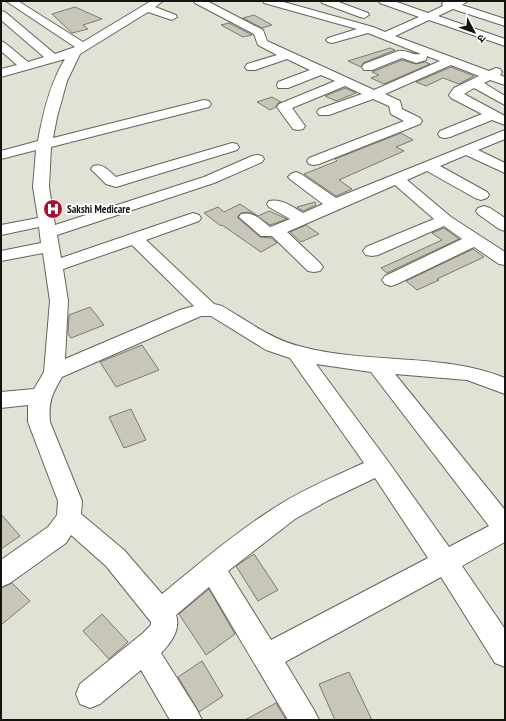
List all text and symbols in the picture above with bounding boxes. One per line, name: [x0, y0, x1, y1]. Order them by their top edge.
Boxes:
north arrow: [454, 12, 494, 52]
text: उ: [474, 32, 489, 46]
hospital icon: Sakshi Medicare: [42, 198, 64, 220]
place label: Sakshi Medicare: [67, 202, 130, 216]

